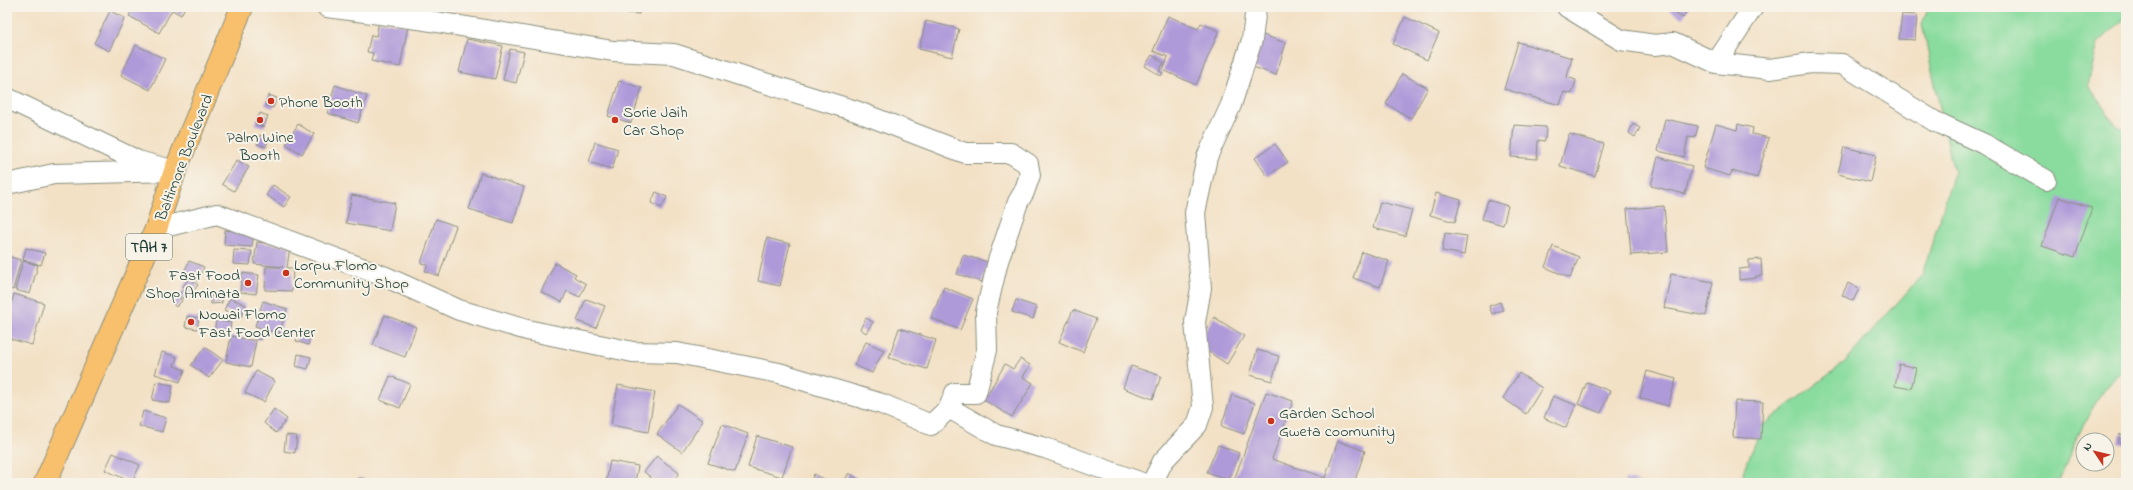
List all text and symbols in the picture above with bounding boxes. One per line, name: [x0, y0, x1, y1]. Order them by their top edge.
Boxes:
street label: Baltimore Boulevard: [149, 91, 220, 226]
place label: Phone Booth: [279, 91, 363, 115]
marker: Phone Booth: [266, 96, 276, 106]
place label: Sorie Jaih Car Shop: [623, 101, 688, 143]
marker: Palm Wine Booth: [255, 115, 265, 125]
marker: Sorie Jaih Car Shop: [610, 115, 620, 125]
place label: Palm Wine Booth: [226, 126, 294, 168]
road number: TAH 7: [126, 234, 172, 260]
place label: Lorpu Flomo Community Shop: [294, 254, 409, 296]
place label: Fast Food Shop Aminata: [145, 264, 240, 306]
marker: Lorpu Flomo Community Shop: [281, 268, 291, 278]
marker: Fast Food Shop Aminata: [243, 278, 253, 288]
place label: Nowai Flomo Fast Food Center: [198, 303, 315, 345]
marker: Nowai Flomo Fast Food Center: [186, 317, 196, 327]
place label: Garden School Gweta coomunity: [1279, 402, 1395, 444]
marker: Garden School Gweta coomunity: [1266, 416, 1276, 426]
north arrow: [2075, 432, 2115, 472]
text: N: [2079, 439, 2096, 454]

